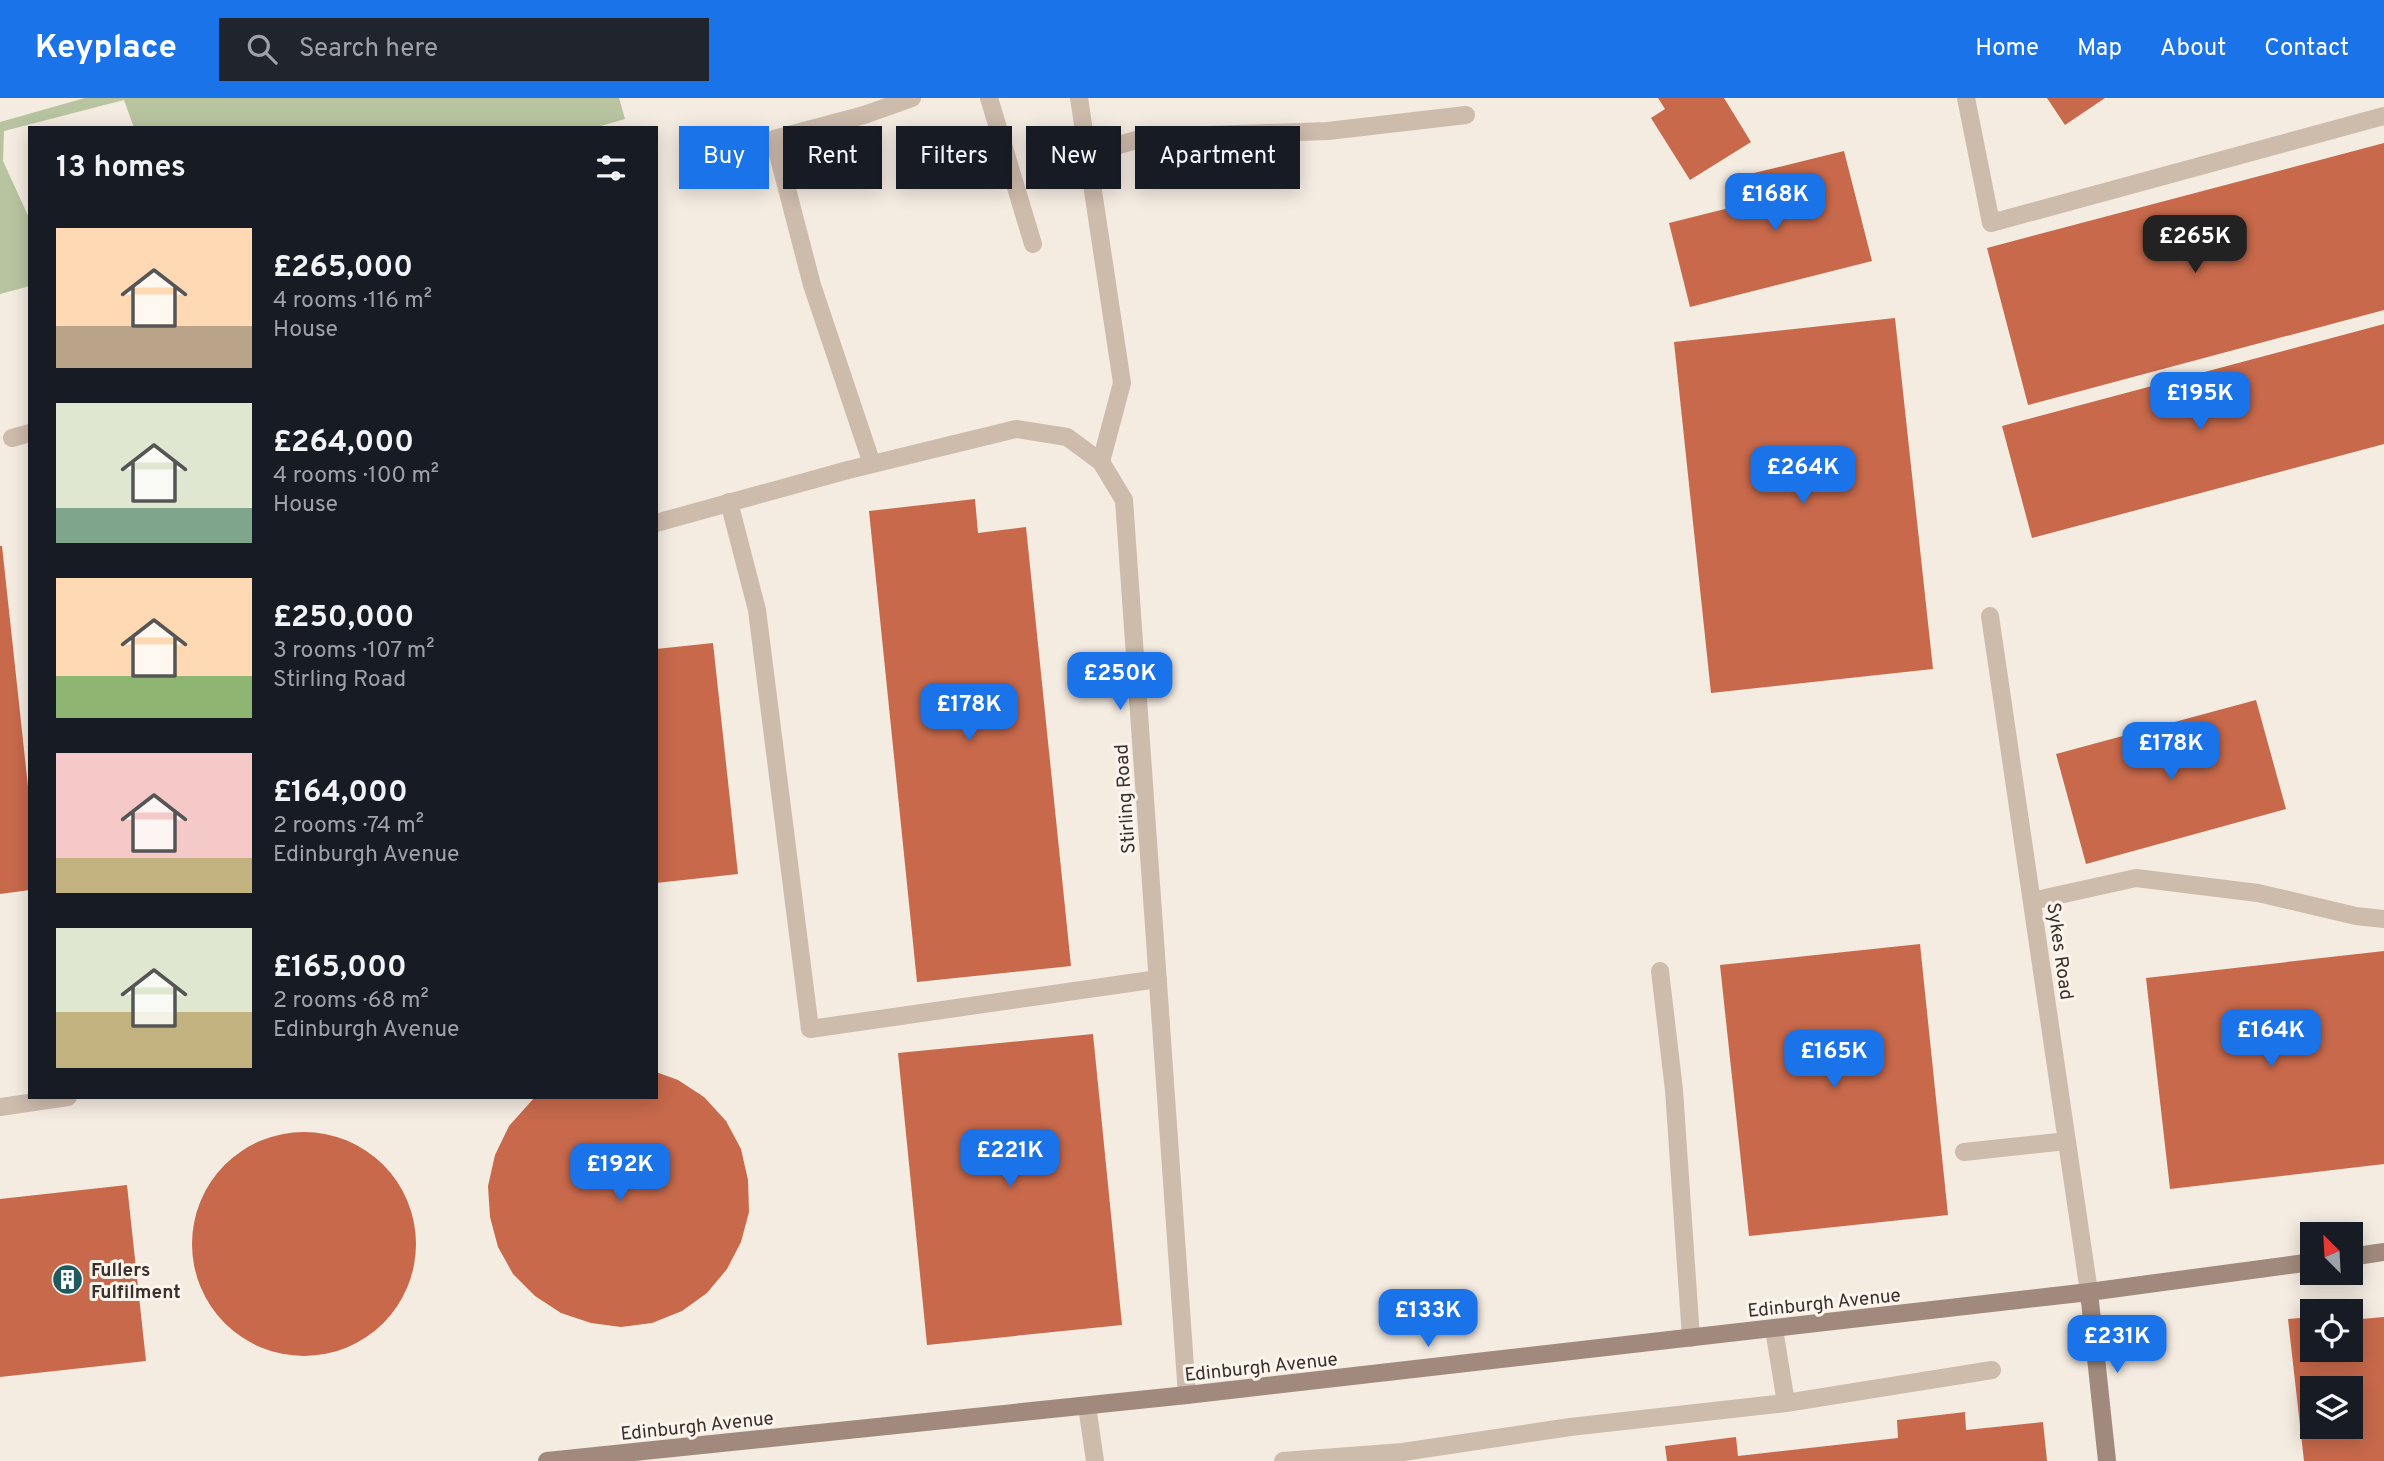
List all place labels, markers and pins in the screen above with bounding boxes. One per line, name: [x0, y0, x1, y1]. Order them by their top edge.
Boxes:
pin: £168K: [1726, 174, 1824, 233]
pin: £265K: [2146, 216, 2244, 275]
pin: £195K: [2151, 372, 2249, 432]
pin: £264K: [1754, 446, 1852, 506]
pin: £250K: [1071, 652, 1169, 712]
pin: £178K: [920, 684, 1018, 743]
pin: £178K: [2122, 722, 2220, 782]
pin: £164K: [2222, 1010, 2320, 1069]
pin: £165K: [1785, 1030, 1883, 1090]
pin: £221K: [961, 1130, 1059, 1189]
pin: £192K: [571, 1144, 669, 1203]
place label: Fullers Fulfilment: [91, 1259, 181, 1305]
building icon: Fullers Fulfilment: [51, 1263, 85, 1297]
pin: £133K: [1379, 1290, 1477, 1349]
pin: £231K: [2068, 1316, 2166, 1375]

